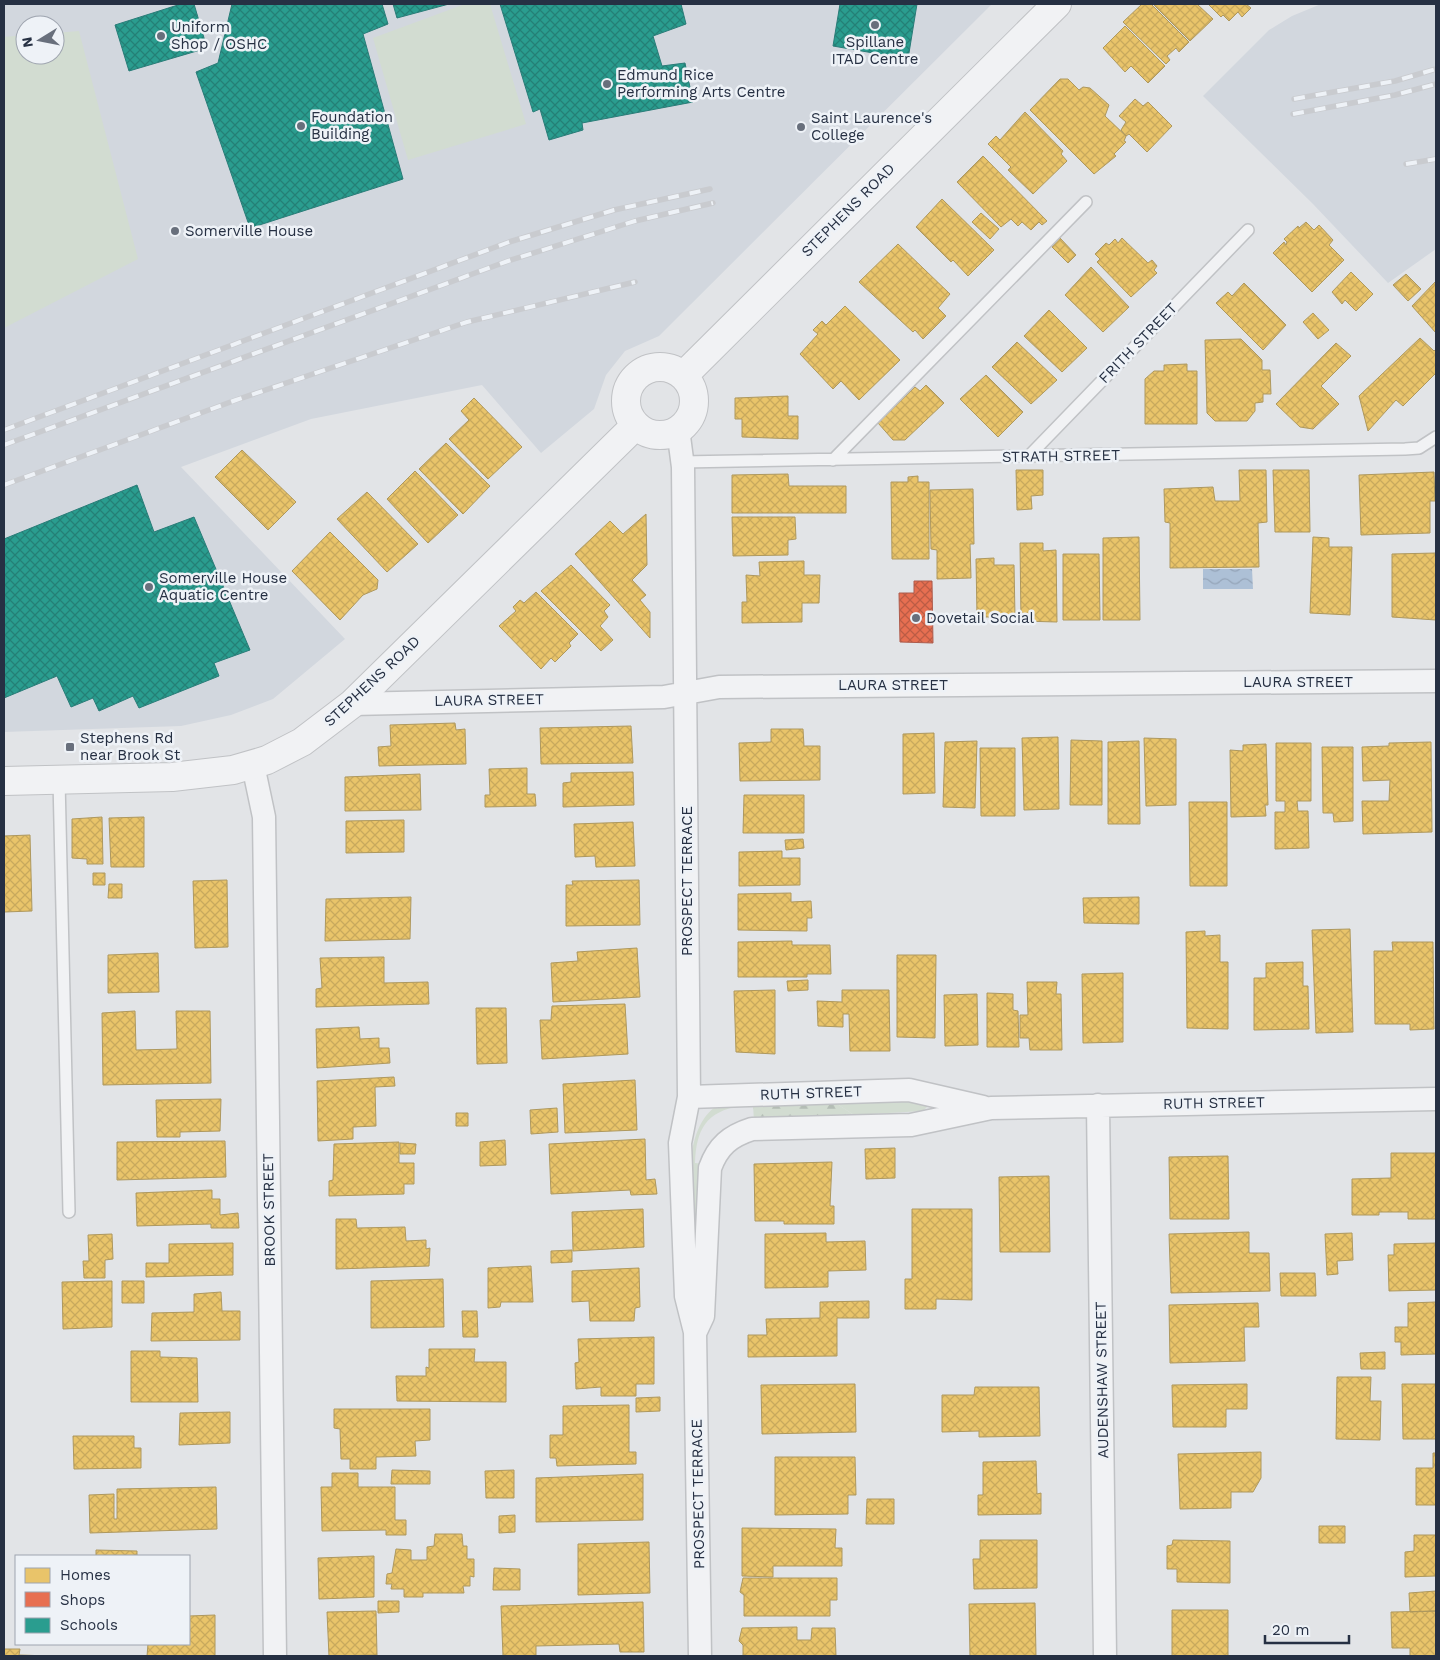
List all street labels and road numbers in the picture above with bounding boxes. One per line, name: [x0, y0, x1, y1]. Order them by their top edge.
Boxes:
street label: STEPHENS ROAD: [798, 160, 898, 260]
street label: FRITH STREET: [1095, 299, 1181, 387]
street label: STRATH STREET: [1002, 446, 1120, 466]
street label: STEPHENS ROAD: [320, 632, 424, 730]
street label: LAURA STREET: [1243, 673, 1353, 691]
street label: LAURA STREET: [838, 676, 948, 694]
street label: LAURA STREET: [434, 690, 544, 710]
street label: PROSPECT TERRACE: [678, 806, 696, 956]
street label: RUTH STREET: [760, 1082, 862, 1104]
street label: RUTH STREET: [1163, 1093, 1265, 1113]
street label: BROOK STREET: [259, 1153, 279, 1267]
street label: AUDENSHAW STREET: [1092, 1301, 1112, 1459]
street label: PROSPECT TERRACE: [688, 1419, 708, 1569]

